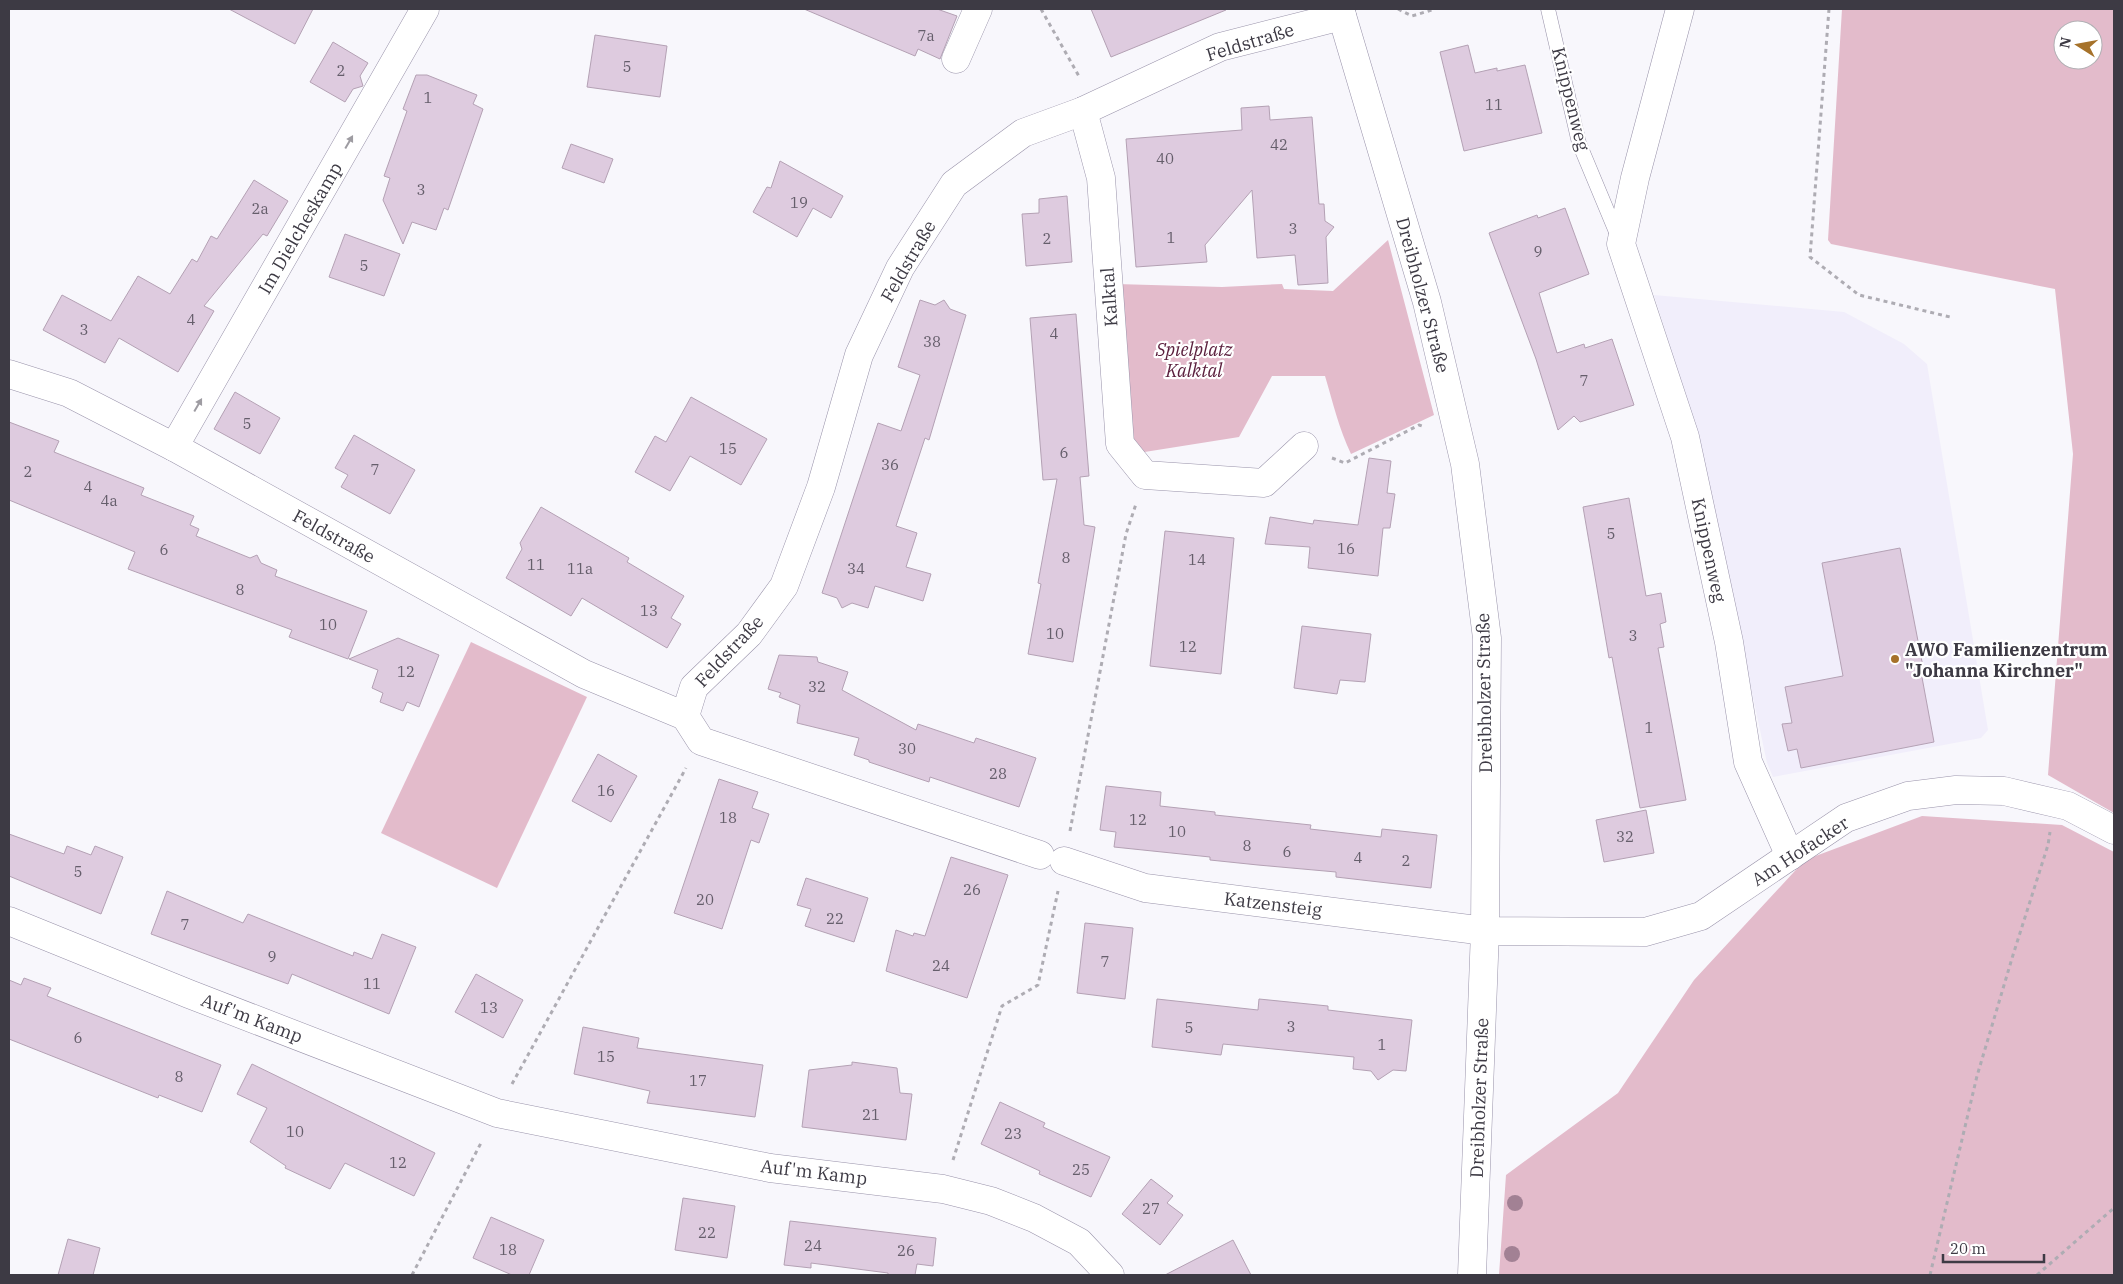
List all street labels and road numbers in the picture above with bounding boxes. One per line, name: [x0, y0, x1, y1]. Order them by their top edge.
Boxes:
street label: Feldstraße: [1203, 18, 1297, 66]
street label: Knippenweg: [1547, 45, 1595, 154]
street label: Im Dielcheskamp: [253, 158, 347, 298]
street label: Dreibholzer Straße: [1391, 215, 1455, 375]
street label: Feldstraße: [875, 216, 941, 306]
street label: Kalktal: [1095, 266, 1123, 328]
street label: Knippenweg: [1687, 496, 1731, 605]
street label: Feldstraße: [289, 504, 379, 568]
street label: Feldstraße: [690, 610, 768, 692]
street label: Dreibholzer Straße: [1471, 613, 1497, 773]
street label: Am Hofacker: [1747, 811, 1853, 891]
street label: Katzensteig: [1223, 887, 1324, 921]
street label: Auf'm Kamp: [198, 988, 306, 1048]
street label: Dreibholzer Straße: [1465, 1018, 1493, 1178]
street label: Auf'm Kamp: [759, 1154, 869, 1190]

